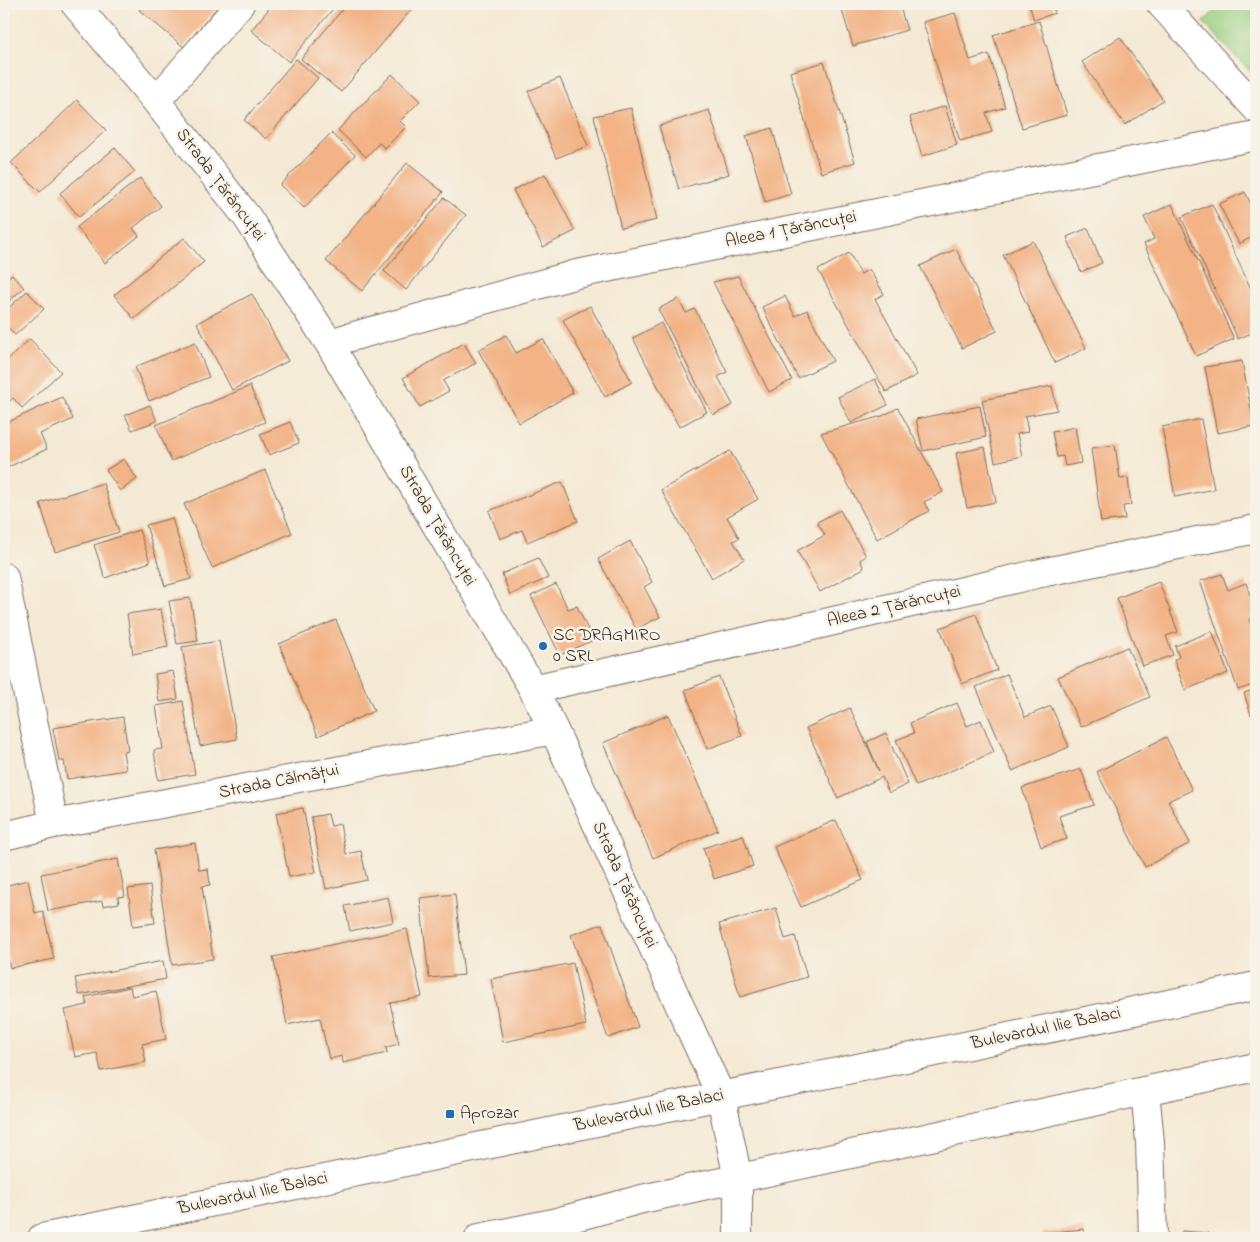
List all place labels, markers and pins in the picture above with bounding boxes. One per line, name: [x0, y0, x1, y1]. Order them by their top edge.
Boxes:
place label: SC DRAGMIRO 0 SRL: [553, 623, 661, 670]
marker: SC DRAGMIRO 0 SRL: [537, 640, 549, 652]
place label: Aprozar: [460, 1101, 519, 1127]
marker: Aprozar: [444, 1108, 456, 1120]

